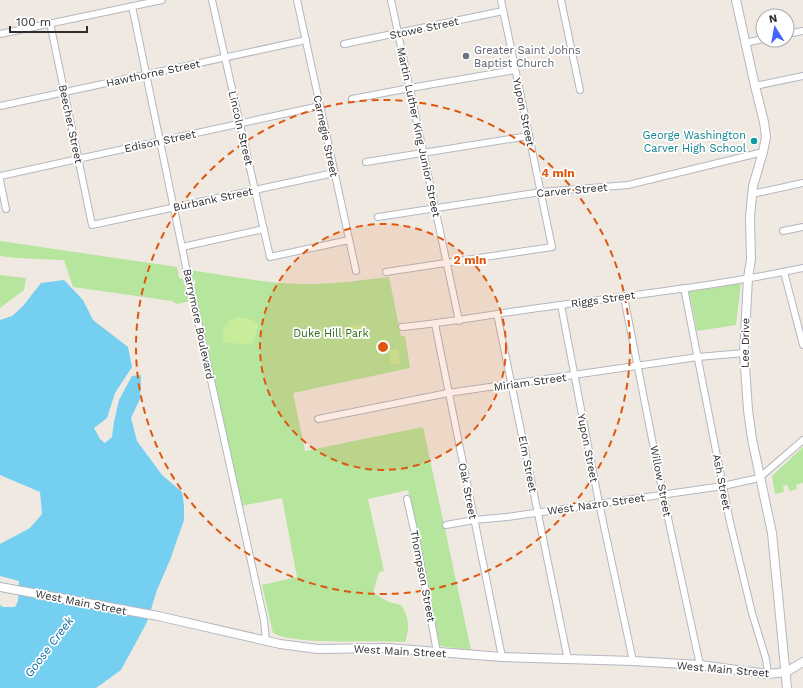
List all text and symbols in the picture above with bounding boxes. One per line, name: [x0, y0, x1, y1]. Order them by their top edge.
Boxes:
scale bar: [10, 8, 87, 34]
north arrow: [755, 8, 795, 48]
text: N: [768, 12, 778, 26]
text: 100 m: [16, 15, 51, 29]
street label: Stowe Street: [388, 15, 460, 42]
place label: Greater Saint Johns Baptist Church: [474, 44, 581, 70]
street label: Martin Luther King Junior Street: [394, 46, 443, 219]
marker: Greater Saint Johns Baptist Church: [461, 51, 471, 61]
street label: Hawthorne Street: [105, 57, 202, 90]
street label: Yupon Street: [510, 77, 537, 148]
street label: Beecher Street: [56, 83, 85, 165]
street label: Lincoln Street: [226, 90, 255, 167]
street label: Carnegie Street: [310, 94, 341, 179]
street label: Edison Street: [123, 127, 197, 155]
place label: George Washington Carver High School: [643, 129, 747, 155]
marker: George Washington Carver High School: [749, 136, 759, 146]
text: 4 min: [541, 166, 575, 180]
street label: Carver Street: [536, 181, 609, 200]
street label: Burbank Street: [172, 185, 255, 214]
text: 2 min: [454, 253, 486, 267]
street label: Barrymore Boulevard: [180, 268, 217, 381]
street label: Riggs Street: [570, 289, 636, 310]
street label: Lee Drive: [739, 318, 752, 368]
park label: Duke Hill Park: [293, 327, 369, 340]
centre of rings: [376, 340, 390, 354]
street label: Miriam Street: [493, 371, 568, 394]
street label: Yupon Street: [574, 413, 601, 484]
street label: Elm Street: [516, 435, 539, 494]
street label: Willow Street: [647, 444, 674, 518]
street label: Ash Street: [710, 453, 733, 512]
street label: Oak Street: [456, 462, 479, 521]
street label: West Nazro Street: [546, 491, 646, 518]
street label: Thompson Street: [407, 529, 438, 624]
street label: West Main Street: [34, 587, 128, 618]
water label: Goose Creek: [22, 613, 77, 680]
street label: West Main Street: [353, 643, 447, 660]
street label: West Main Street: [676, 659, 770, 680]

